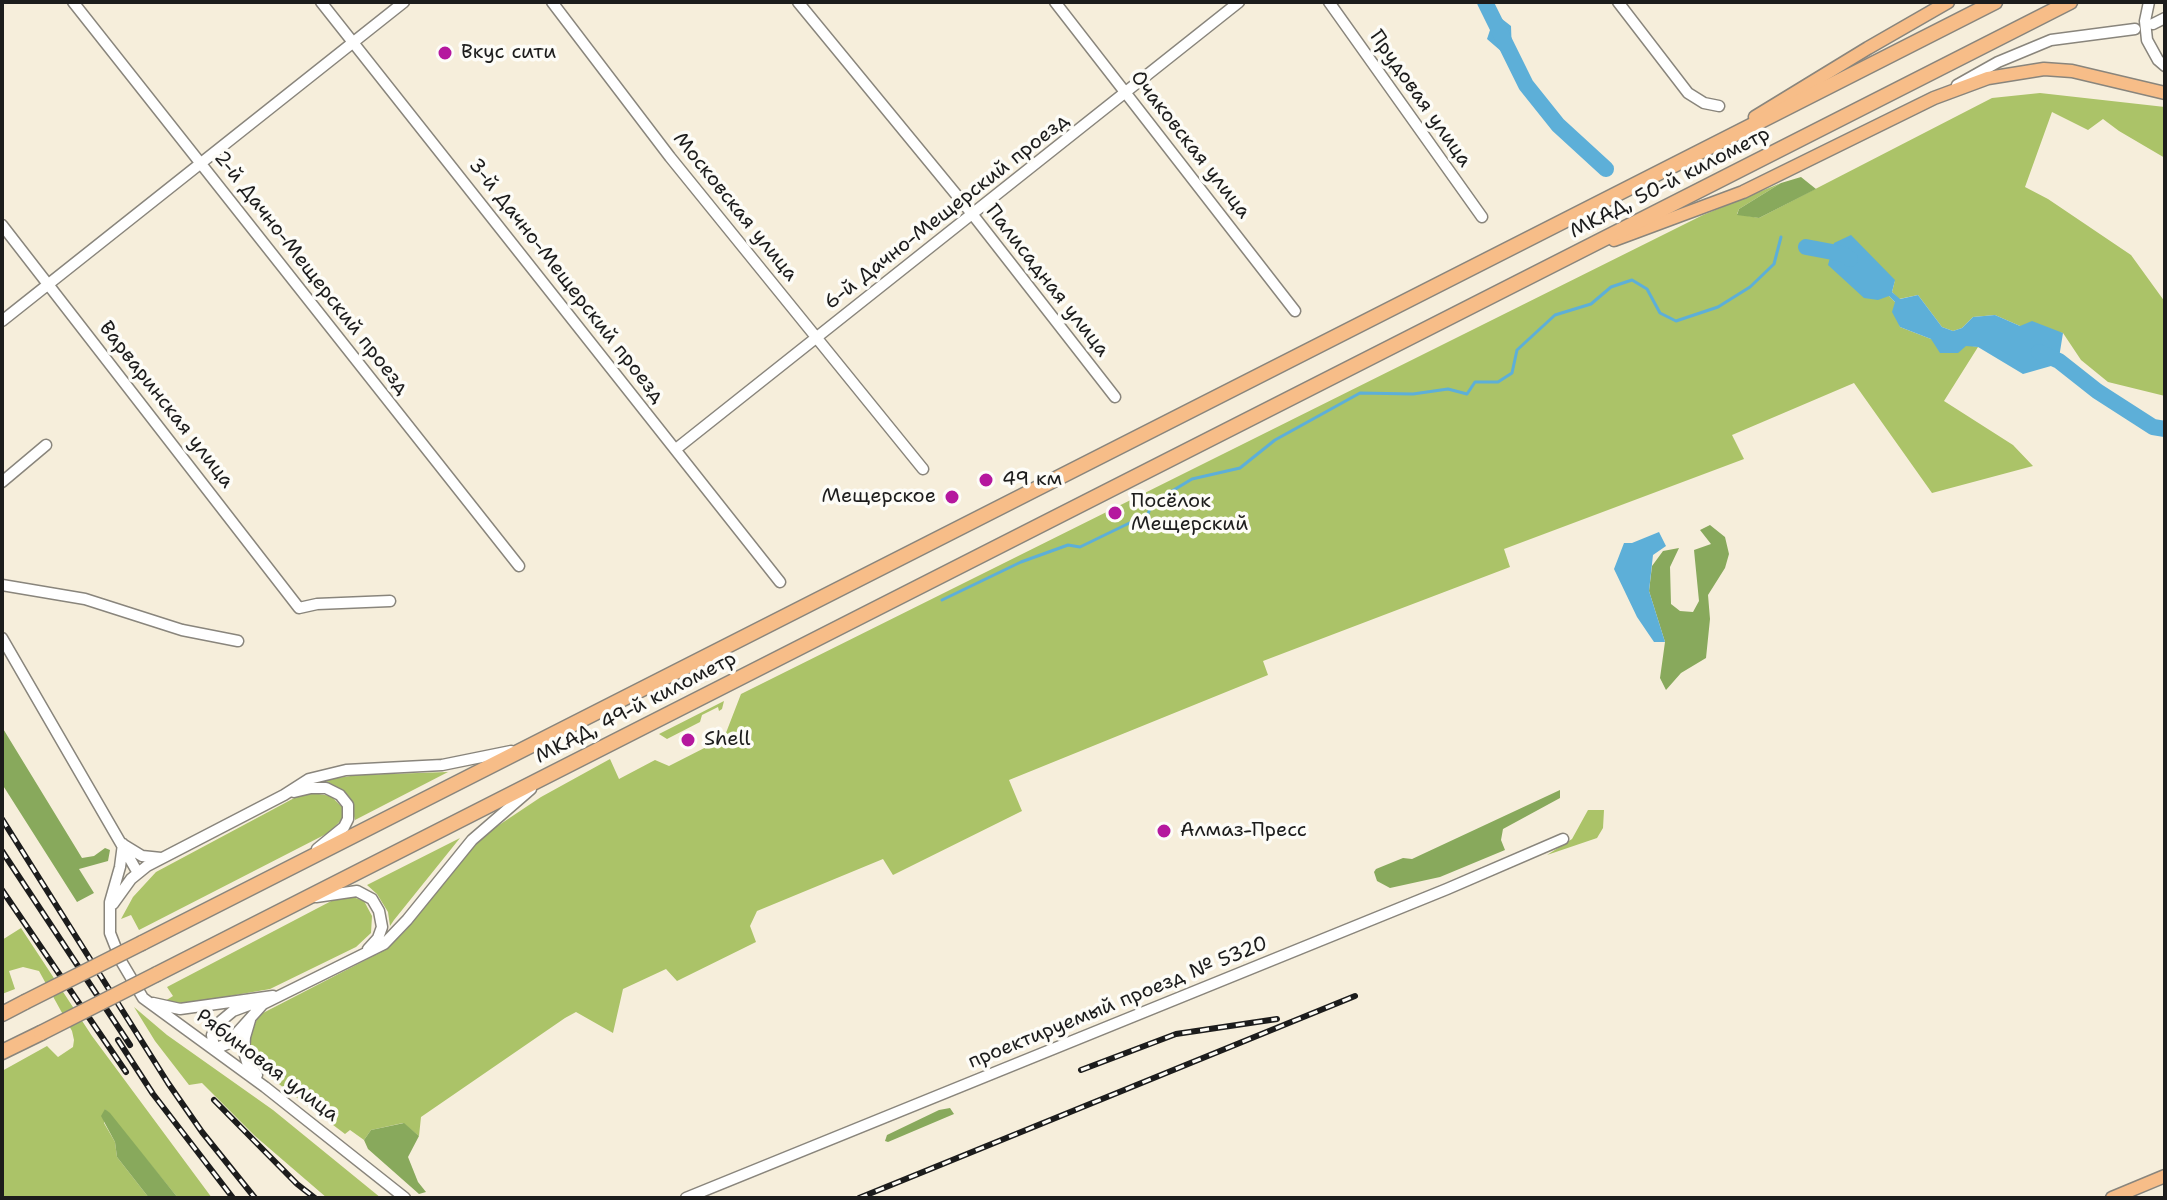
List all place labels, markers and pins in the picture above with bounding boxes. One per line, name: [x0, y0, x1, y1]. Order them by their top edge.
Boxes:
place label: Вкус сити: [461, 41, 556, 65]
marker: Вкус сити: [436, 44, 454, 62]
place label: 49 км: [1002, 468, 1062, 492]
marker: 49 км: [977, 471, 995, 489]
place label: Мещерское: [822, 485, 936, 509]
marker: Мещерское: [943, 488, 961, 506]
place label: Посёлок Мещерский: [1131, 490, 1248, 537]
marker: Посёлок Мещерский: [1106, 504, 1124, 522]
place label: Shell: [704, 728, 750, 752]
marker: Shell: [679, 731, 697, 749]
place label: Алмаз-Пресс: [1180, 819, 1307, 843]
marker: Алмаз-Пресс: [1155, 822, 1173, 840]

